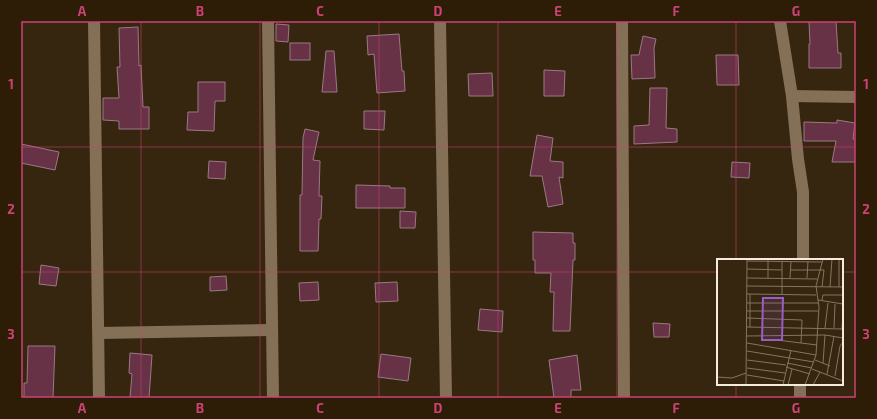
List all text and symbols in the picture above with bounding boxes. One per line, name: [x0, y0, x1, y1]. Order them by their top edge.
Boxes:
text: A: [78, 3, 87, 19]
text: B: [196, 3, 204, 19]
text: C: [316, 3, 324, 19]
text: D: [434, 3, 443, 19]
text: E: [554, 3, 562, 19]
text: F: [672, 3, 680, 19]
text: G: [792, 3, 800, 19]
text: 1: [8, 76, 14, 92]
text: 1: [863, 76, 869, 92]
text: 2: [7, 201, 15, 217]
text: 2: [862, 201, 870, 217]
inset map: [717, 259, 843, 385]
text: 3: [7, 326, 15, 342]
text: 3: [862, 326, 870, 342]
text: A: [78, 400, 87, 416]
text: B: [196, 400, 204, 416]
text: C: [316, 400, 324, 416]
text: D: [434, 400, 443, 416]
text: E: [554, 400, 562, 416]
text: F: [672, 400, 680, 416]
text: G: [792, 400, 800, 416]

